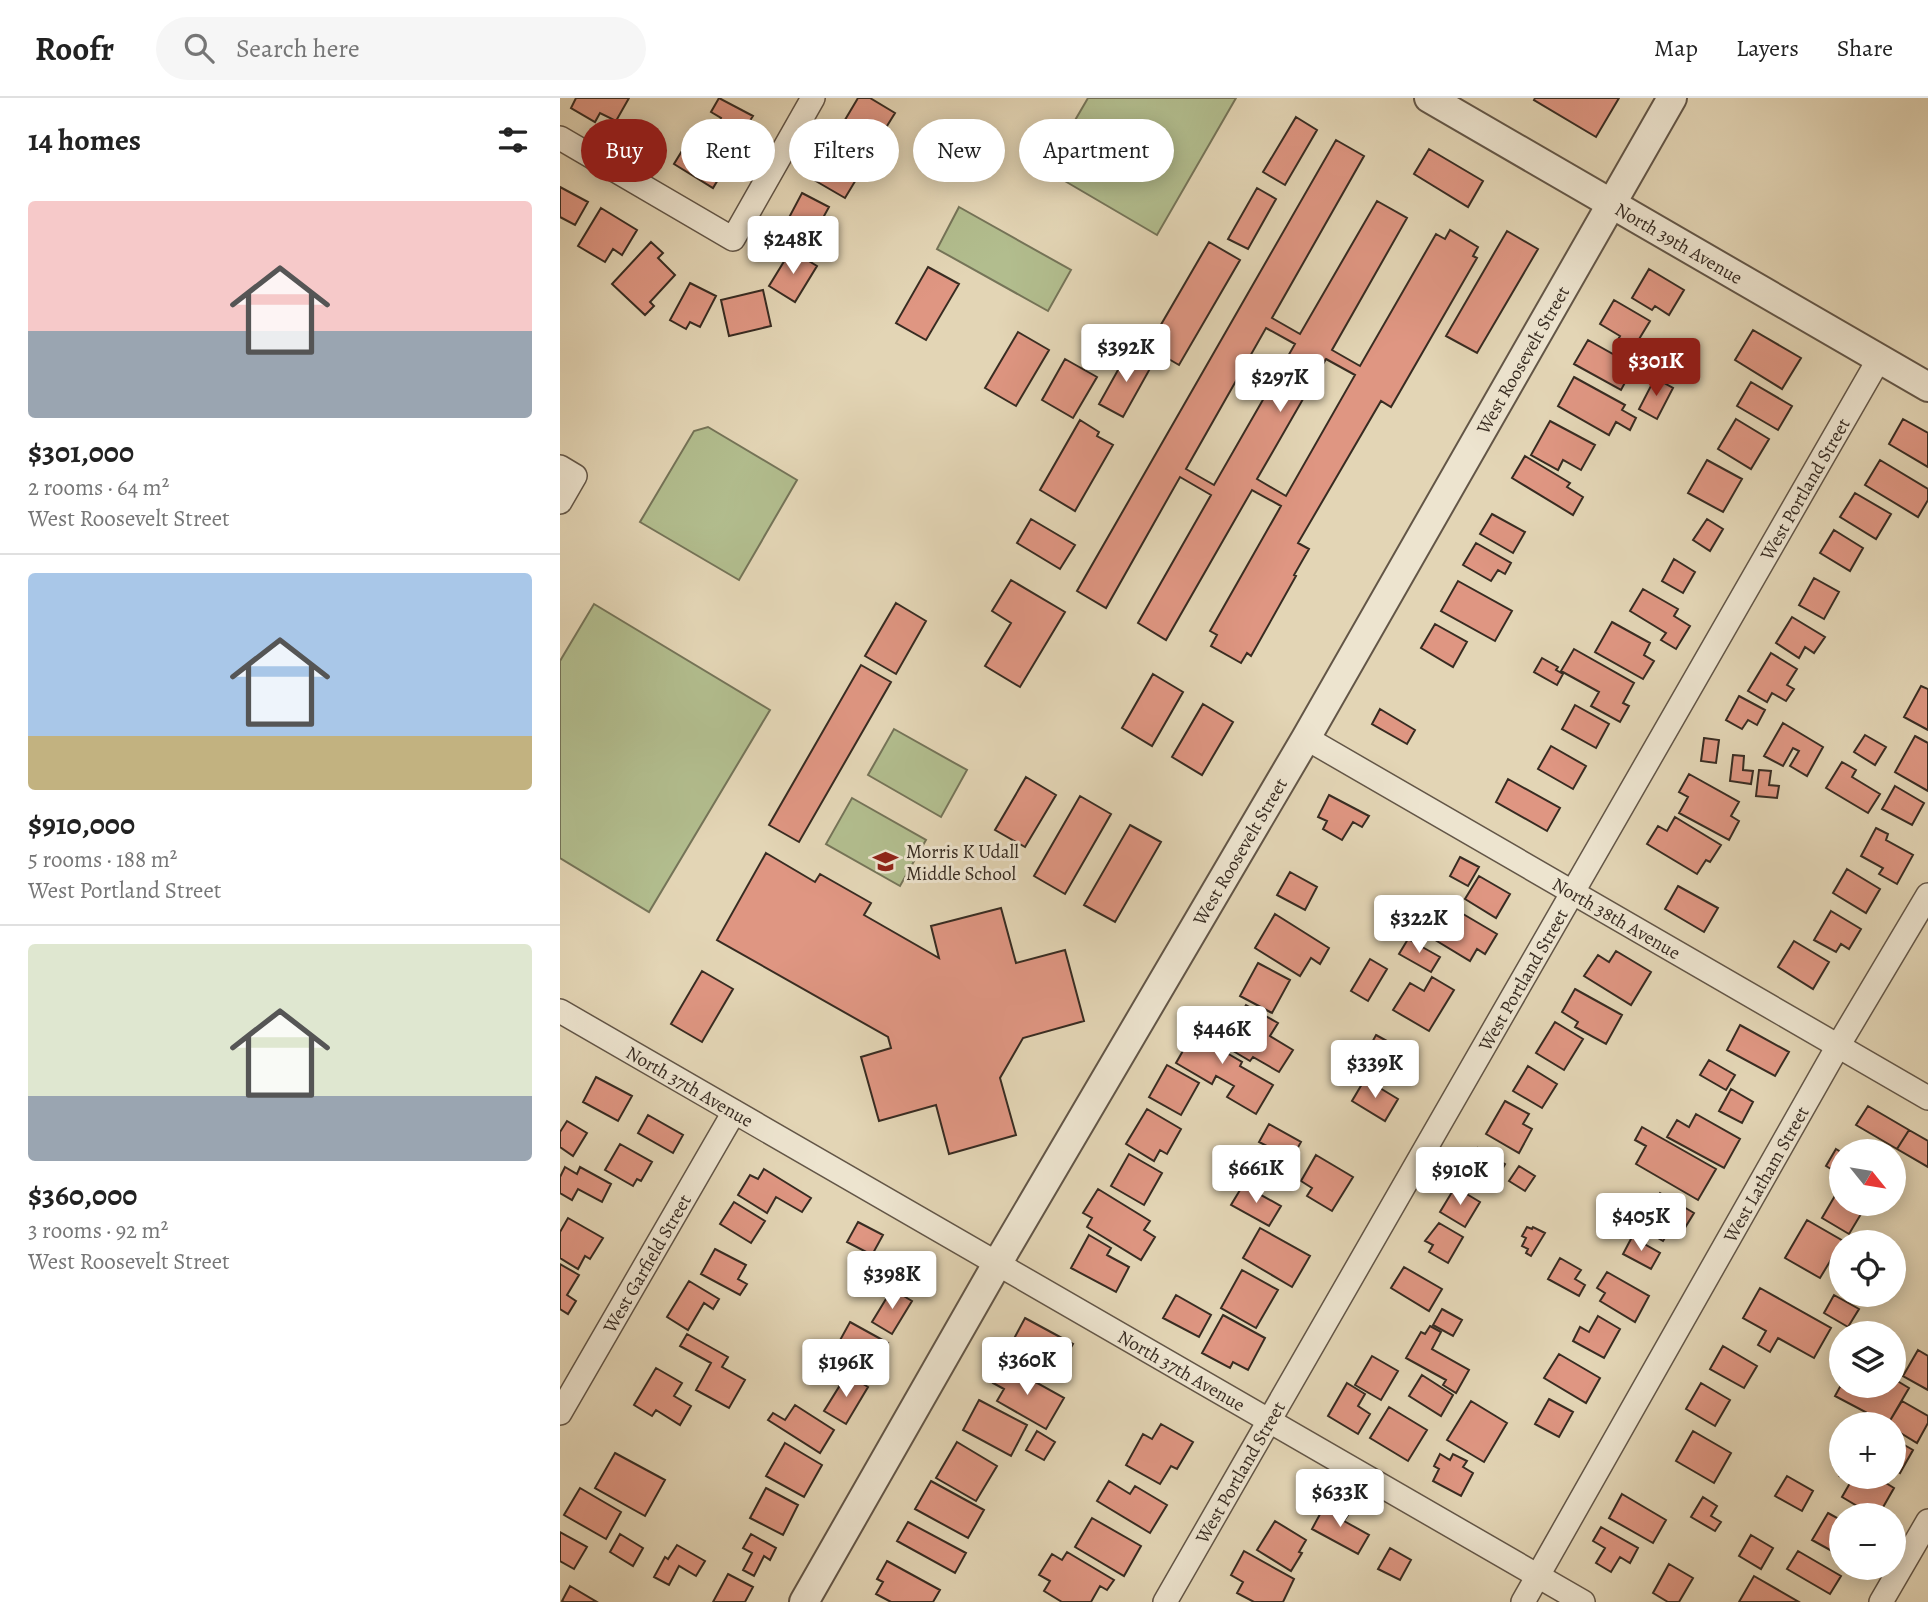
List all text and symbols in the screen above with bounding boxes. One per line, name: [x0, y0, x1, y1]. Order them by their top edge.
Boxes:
search box: [156, 17, 646, 80]
text: Roofr: [35, 26, 114, 71]
icon: search: [180, 29, 218, 67]
text: Search here: [236, 31, 360, 66]
text: Map: [1654, 32, 1698, 64]
text: Layers: [1736, 32, 1799, 64]
text: Share: [1837, 32, 1893, 64]
chip: Buy: [581, 119, 667, 182]
chip: Rent: [681, 119, 775, 182]
chip: Filters: [789, 119, 899, 182]
chip: New: [913, 119, 1005, 182]
chip: Apartment: [1019, 119, 1174, 182]
text: 14 homes: [28, 120, 141, 160]
icon: filters: [494, 121, 532, 159]
street label: North 39th Avenue: [1610, 196, 1747, 291]
pin: $248K: [744, 216, 842, 276]
text: $248K: [764, 223, 822, 254]
icon: home: [217, 247, 343, 373]
street label: West Roosevelt Street: [1470, 281, 1576, 440]
pin: $392K: [1077, 324, 1175, 384]
text: $392K: [1097, 331, 1155, 362]
pin: $301K: [1607, 338, 1705, 398]
text: $301K: [1628, 345, 1684, 376]
pin: $297K: [1231, 354, 1329, 414]
text: $297K: [1251, 361, 1309, 392]
street label: West Portland Street: [1754, 413, 1856, 566]
text: $301,000: [28, 432, 134, 472]
text: 2 rooms · 64 m²: [28, 472, 169, 503]
text: West Roosevelt Street: [28, 503, 230, 534]
icon: home: [217, 619, 343, 745]
street label: West Roosevelt Street: [1186, 773, 1294, 931]
text: $910,000: [28, 804, 135, 844]
place label: Morris K Udall Middle School: [906, 839, 1019, 887]
text: 5 rooms · 188 m²: [28, 844, 177, 875]
school or university icon: Morris K Udall Middle School: [872, 848, 900, 876]
street label: North 38th Avenue: [1547, 871, 1685, 966]
text: West Portland Street: [28, 875, 221, 906]
pin: $322K: [1370, 896, 1468, 955]
text: $322K: [1390, 902, 1448, 933]
street label: West Portland Street: [1472, 904, 1575, 1057]
icon: home: [217, 990, 343, 1116]
pin: $446K: [1173, 1006, 1271, 1066]
text: $446K: [1193, 1013, 1251, 1044]
street label: North 37th Avenue: [621, 1040, 758, 1134]
pin: $339K: [1326, 1040, 1424, 1100]
text: $339K: [1347, 1047, 1403, 1078]
street label: West Latham Street: [1717, 1102, 1815, 1248]
north arrow: [1829, 1139, 1906, 1216]
map controls: [1829, 1139, 1906, 1580]
pin: $661K: [1207, 1146, 1305, 1205]
pin: $910K: [1411, 1148, 1509, 1207]
text: $661K: [1228, 1152, 1284, 1183]
text: $910K: [1432, 1154, 1488, 1185]
text: $360,000: [28, 1175, 137, 1215]
street label: West Garfield Street: [597, 1190, 698, 1339]
pin: $405K: [1592, 1194, 1690, 1253]
text: $405K: [1612, 1200, 1670, 1231]
text: 3 rooms · 92 m²: [28, 1215, 168, 1246]
button: locate: [1829, 1230, 1906, 1307]
text: West Roosevelt Street: [28, 1246, 230, 1277]
pin: $398K: [843, 1252, 941, 1311]
text: $398K: [863, 1258, 921, 1289]
button: layers: [1829, 1321, 1906, 1398]
street label: North 37th Avenue: [1113, 1324, 1250, 1418]
pin: $360K: [978, 1338, 1076, 1397]
pin: $196K: [797, 1340, 895, 1399]
text: $360K: [998, 1344, 1056, 1375]
text: $196K: [818, 1346, 874, 1377]
street label: West Portland Street: [1189, 1397, 1292, 1549]
button: +: [1829, 1412, 1906, 1489]
pin: $633K: [1291, 1470, 1389, 1529]
text: $633K: [1312, 1476, 1368, 1507]
button: −: [1829, 1503, 1906, 1580]

